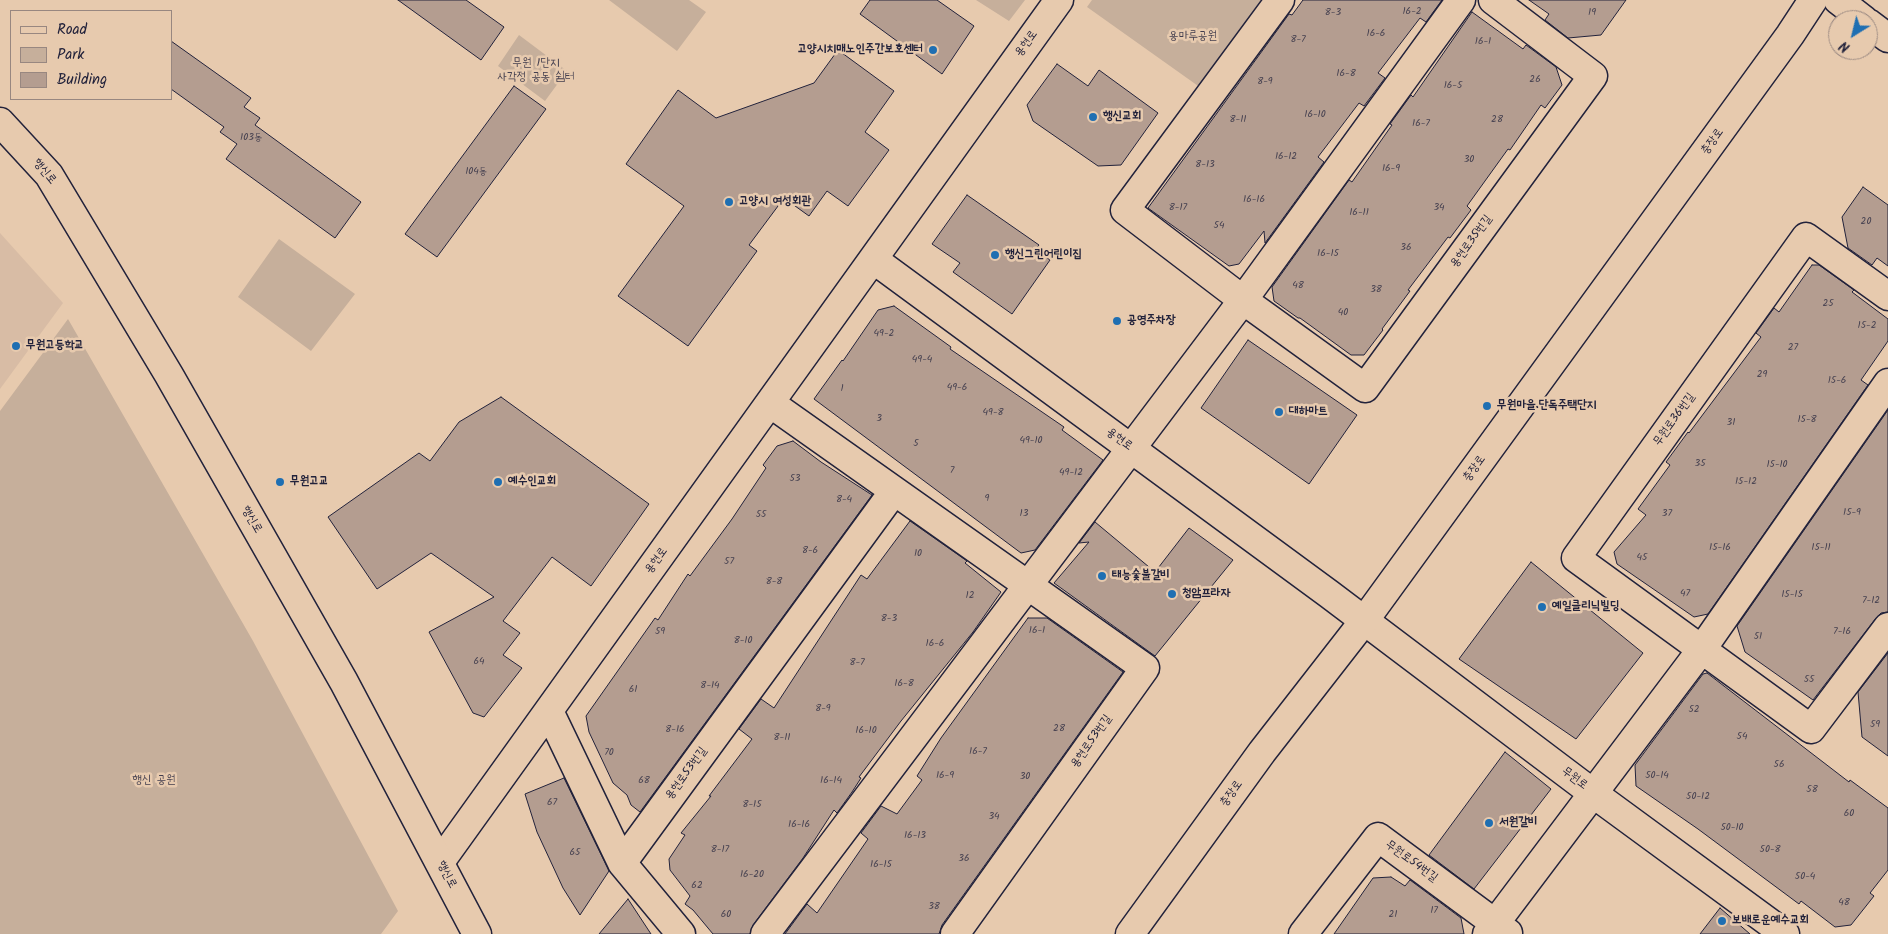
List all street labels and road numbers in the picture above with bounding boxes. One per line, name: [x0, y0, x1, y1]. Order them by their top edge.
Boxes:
street label: 용현로: [1013, 28, 1041, 60]
street label: 충장로: [1699, 126, 1727, 158]
street label: 행신로: [29, 156, 59, 188]
street label: 용현로35번길: [1448, 213, 1496, 271]
street label: 무원로36번길: [1651, 391, 1699, 449]
street label: 용현로: [1103, 426, 1135, 454]
street label: 충장로: [1461, 453, 1489, 485]
street label: 행신로: [238, 504, 264, 536]
street label: 용현로: [643, 545, 671, 577]
street label: 용현로53번길: [1068, 713, 1116, 771]
street label: 용현로53번길: [663, 745, 711, 803]
street label: 무원로: [1558, 765, 1590, 793]
street label: 충장로: [1218, 778, 1246, 810]
street label: 무원로54번길: [1382, 838, 1440, 886]
street label: 행신로: [433, 859, 459, 891]

